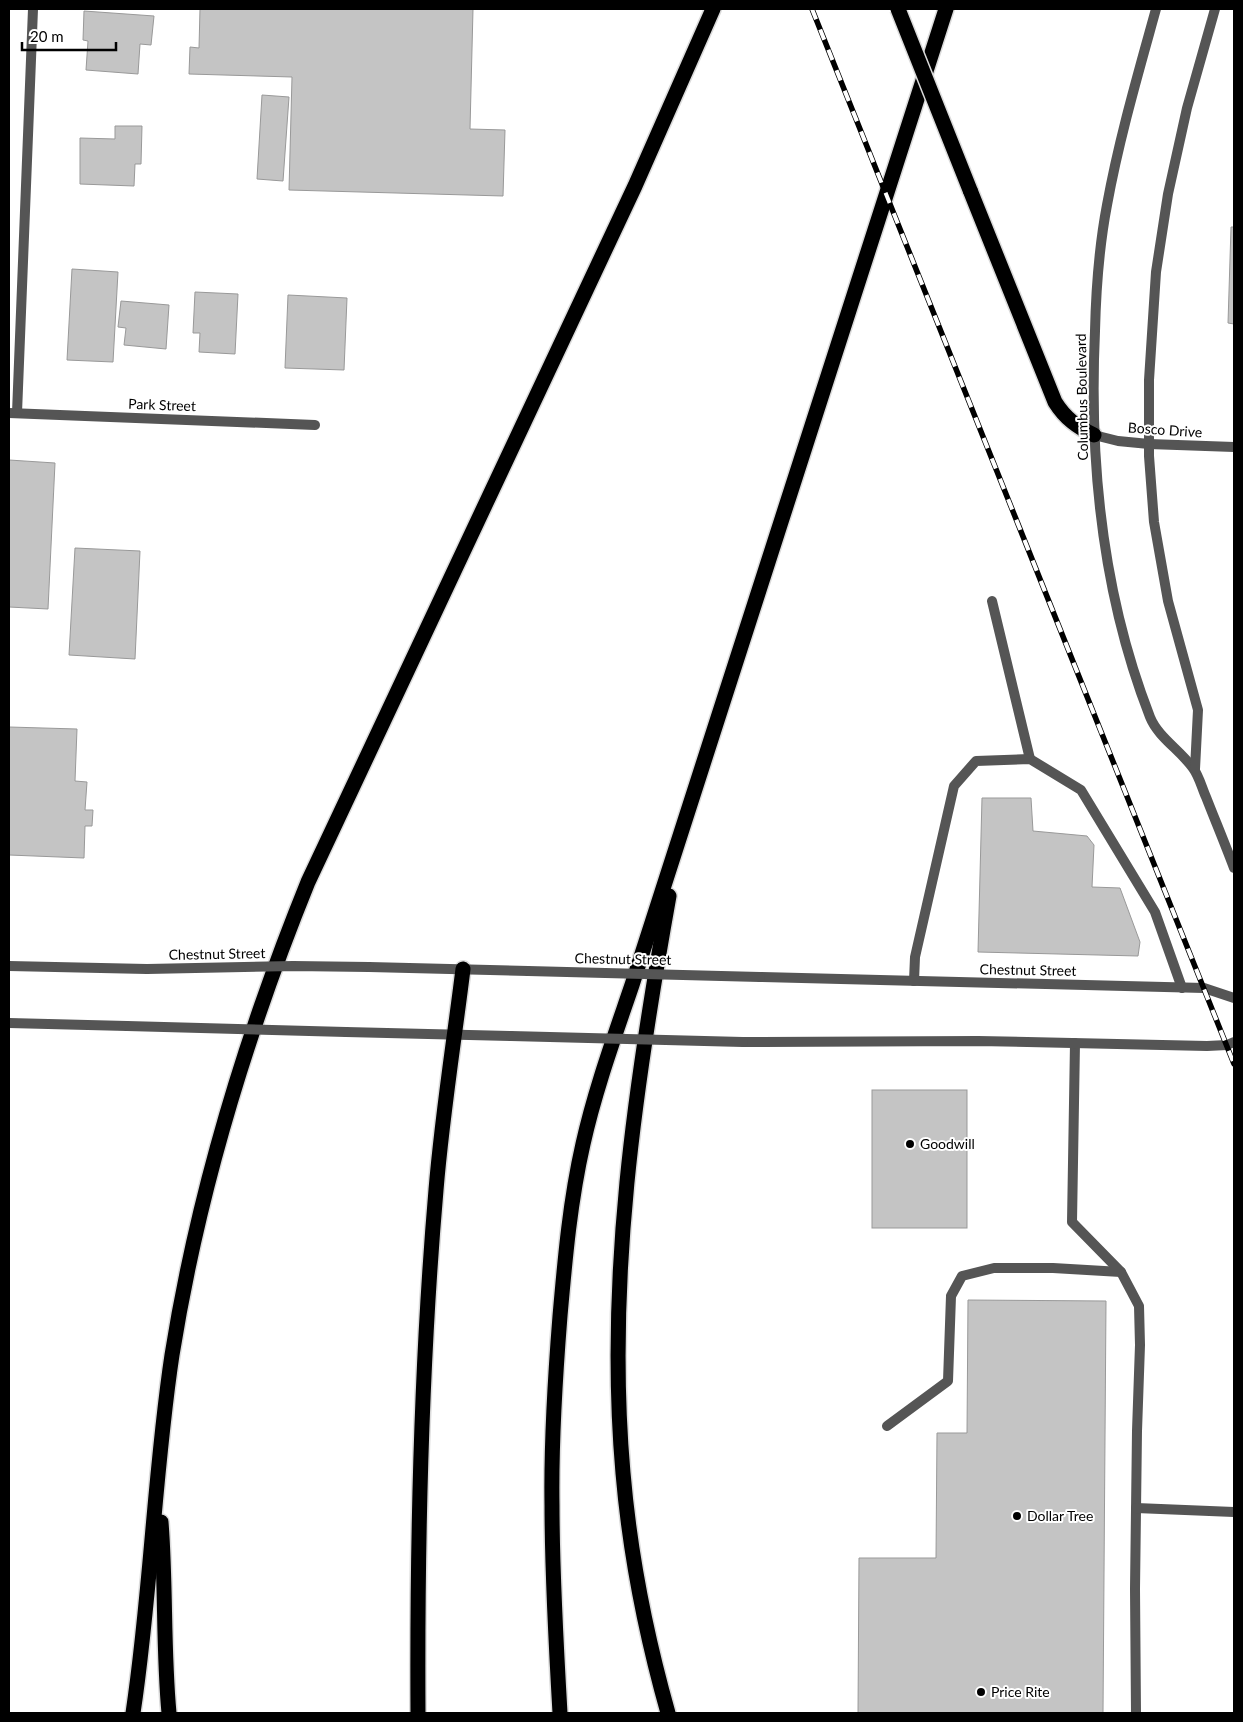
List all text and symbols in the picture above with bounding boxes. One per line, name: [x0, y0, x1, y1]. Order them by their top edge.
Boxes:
scale bar: [22, 20, 116, 52]
text: 20 m: [30, 27, 64, 45]
street label: Columbus Boulevard: [1072, 333, 1091, 461]
street label: Park Street: [128, 395, 196, 414]
street label: Bosco Drive: [1127, 418, 1203, 441]
street label: Chestnut Street: [168, 944, 265, 963]
street label: Chestnut Street: [575, 949, 672, 968]
street label: Chestnut Street: [980, 960, 1077, 979]
place label: Goodwill: [920, 1135, 975, 1152]
marker: Goodwill: [904, 1138, 916, 1150]
place label: Dollar Tree: [1027, 1507, 1093, 1524]
marker: Dollar Tree: [1011, 1510, 1023, 1522]
place label: Price Rite: [991, 1683, 1050, 1700]
marker: Price Rite: [975, 1686, 987, 1698]

